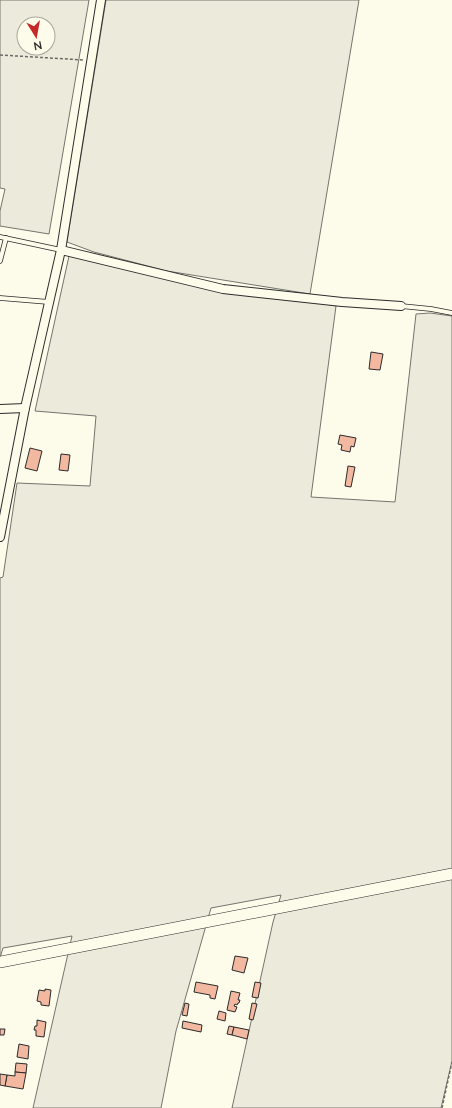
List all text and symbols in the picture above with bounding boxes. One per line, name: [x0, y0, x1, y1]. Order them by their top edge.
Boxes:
north arrow: [16, 16, 56, 56]
text: N: [33, 39, 43, 53]

